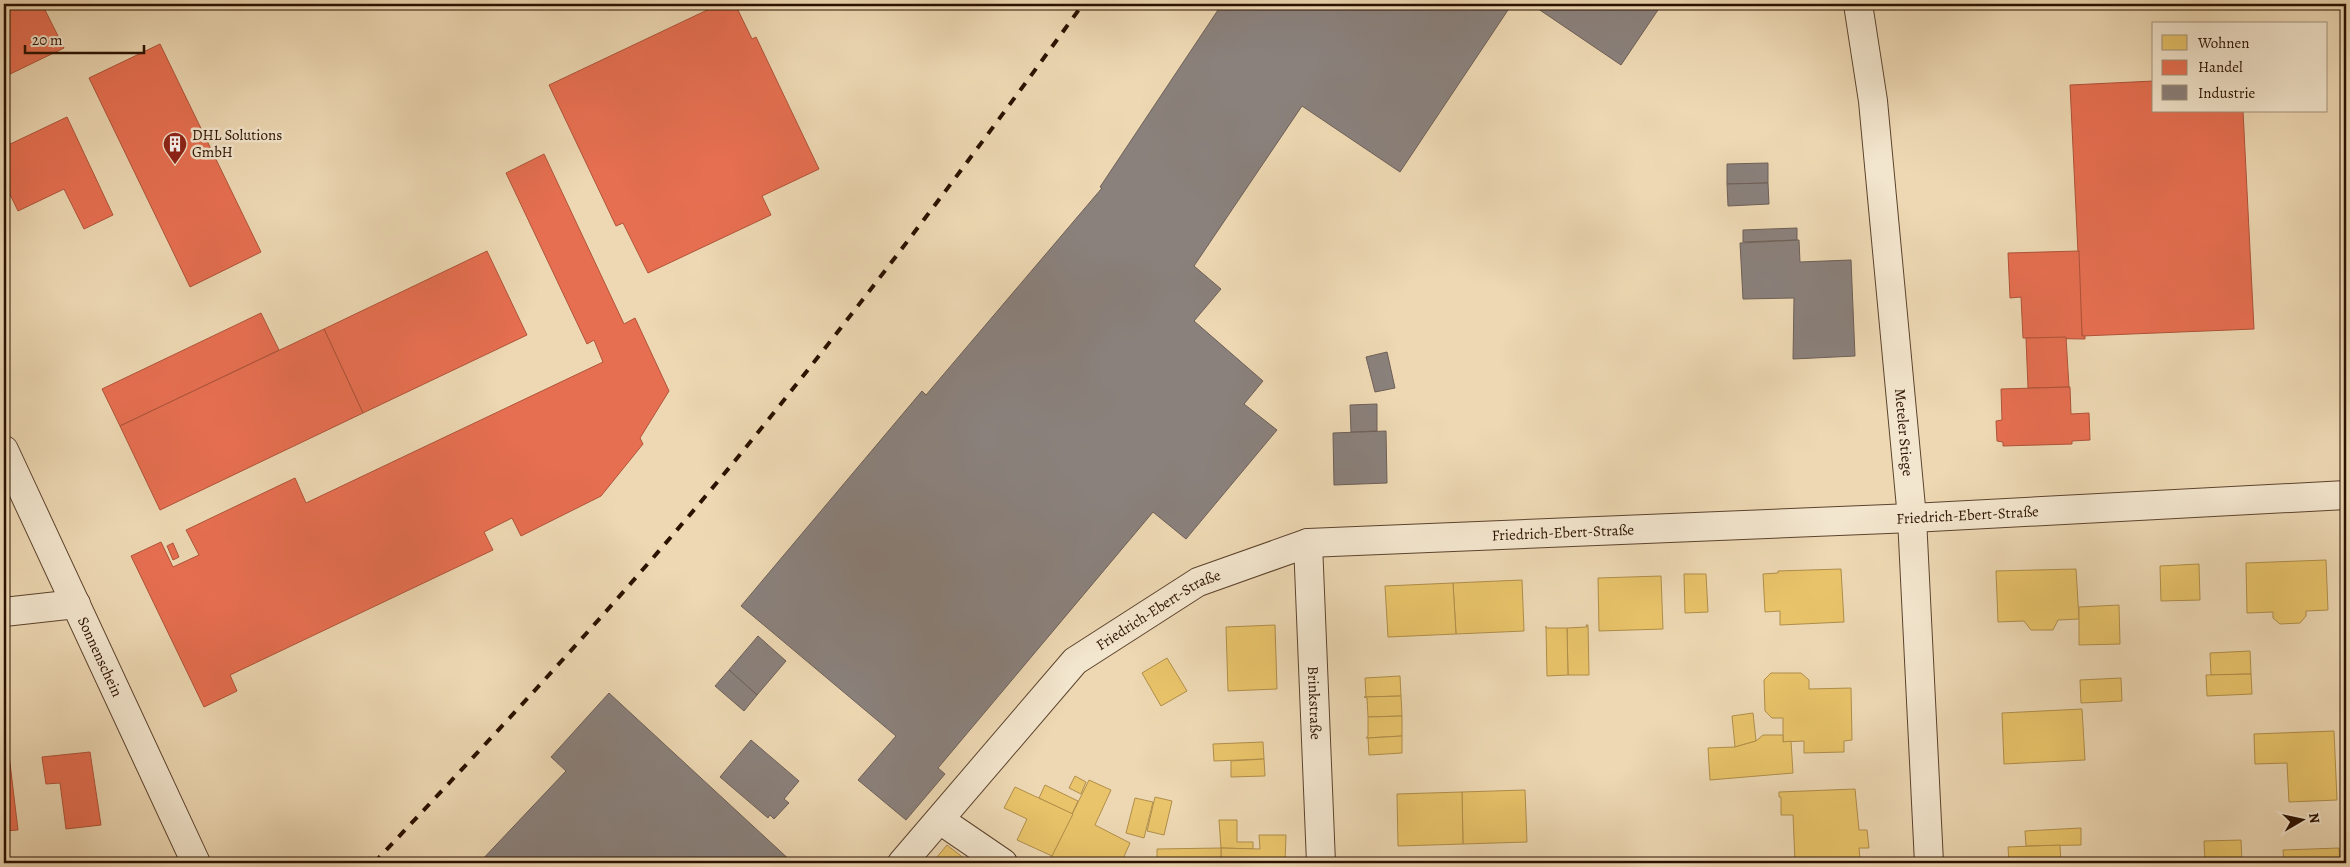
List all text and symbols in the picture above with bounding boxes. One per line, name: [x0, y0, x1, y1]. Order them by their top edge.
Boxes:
scale bar: [25, 22, 144, 54]
legend: [2152, 22, 2328, 112]
text: 20 m: [32, 30, 63, 50]
text: Wohnen: [2197, 33, 2250, 53]
text: Handel: [2198, 57, 2243, 77]
text: Industrie: [2198, 83, 2256, 103]
place label: DHL Solutions GmbH: [192, 125, 282, 162]
building icon: DHL Solutions GmbH: [162, 131, 188, 165]
street label: Meteler Stiege: [1890, 388, 1918, 477]
street label: Friedrich-Ebert-Straße: [1896, 501, 2040, 529]
street label: Friedrich-Ebert-Straße: [1491, 519, 1635, 545]
street label: Friedrich-Ebert-Straße: [1092, 565, 1223, 655]
street label: Sonnenschein: [73, 613, 127, 700]
street label: Brinkstraße: [1303, 666, 1326, 740]
north arrow: [2278, 794, 2328, 844]
text: N: [2304, 812, 2325, 825]

